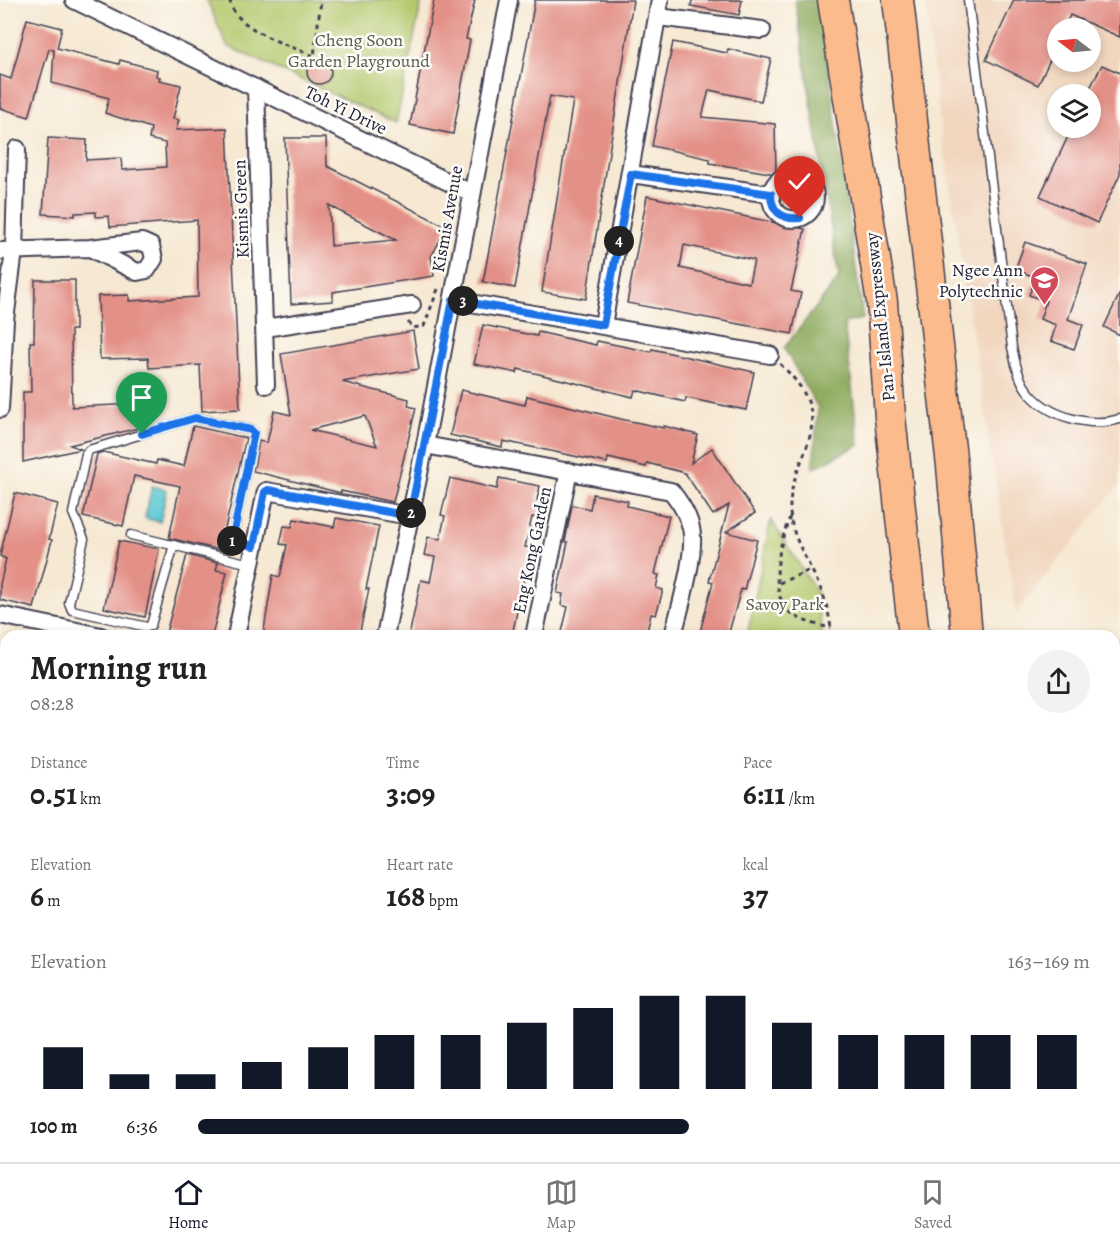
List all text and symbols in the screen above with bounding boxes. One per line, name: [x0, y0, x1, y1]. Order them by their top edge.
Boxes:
north arrow: [1047, 18, 1101, 72]
map controls: [1047, 18, 1101, 138]
park label: Cheng Soon Garden Playground: [288, 28, 430, 73]
street label: Toh Yi Drive: [301, 80, 391, 140]
button: layers: [1047, 84, 1101, 138]
pin: [774, 156, 825, 218]
street label: Kismis Green: [227, 159, 255, 259]
street label: Kismis Avenue: [426, 164, 468, 274]
icon: check: [783, 165, 816, 198]
pin: 4: [604, 226, 634, 256]
text: 4: [615, 230, 623, 252]
street label: Pan-Island Expressway: [859, 230, 901, 403]
place label: Ngee Ann Polytechnic: [939, 258, 1023, 303]
school or university icon: Ngee Ann Polytechnic: [1028, 264, 1060, 306]
pin: 3: [448, 286, 478, 316]
text: 3: [460, 290, 466, 312]
pin: [116, 372, 167, 434]
icon: arrive: [125, 381, 158, 414]
street label: Eng Kong Garden: [507, 484, 557, 616]
pin: 2: [396, 498, 426, 528]
text: 2: [407, 502, 415, 524]
pin: 1: [217, 526, 247, 556]
text: 1: [229, 530, 235, 552]
park label: Savoy Park: [745, 592, 825, 616]
text: Morning run: [30, 645, 207, 690]
button: share: [1027, 650, 1090, 713]
text: 08:28: [30, 690, 74, 717]
text: Distance: [30, 752, 87, 774]
text: Time: [386, 752, 420, 774]
text: Pace: [743, 752, 772, 774]
text: 0.51: [30, 774, 77, 814]
text: 3:09: [386, 774, 435, 814]
text: 6:11: [743, 774, 785, 814]
text: km: [77, 788, 101, 810]
text: /km: [785, 788, 815, 810]
text: Elevation: [30, 854, 91, 876]
text: Heart rate: [386, 854, 453, 876]
text: kcal: [743, 854, 768, 876]
text: 6: [30, 876, 44, 916]
text: 168: [386, 876, 425, 916]
text: 37: [743, 876, 768, 916]
text: m: [44, 890, 61, 912]
text: bpm: [425, 890, 459, 912]
text: Elevation: [30, 948, 107, 975]
text: 163–169 m: [1008, 948, 1090, 975]
text: 100 m: [30, 1113, 78, 1140]
text: 6:36: [126, 1113, 158, 1140]
tab: Home: [168, 1176, 208, 1234]
tab: Map: [545, 1176, 578, 1234]
tab: Saved: [914, 1176, 952, 1234]

